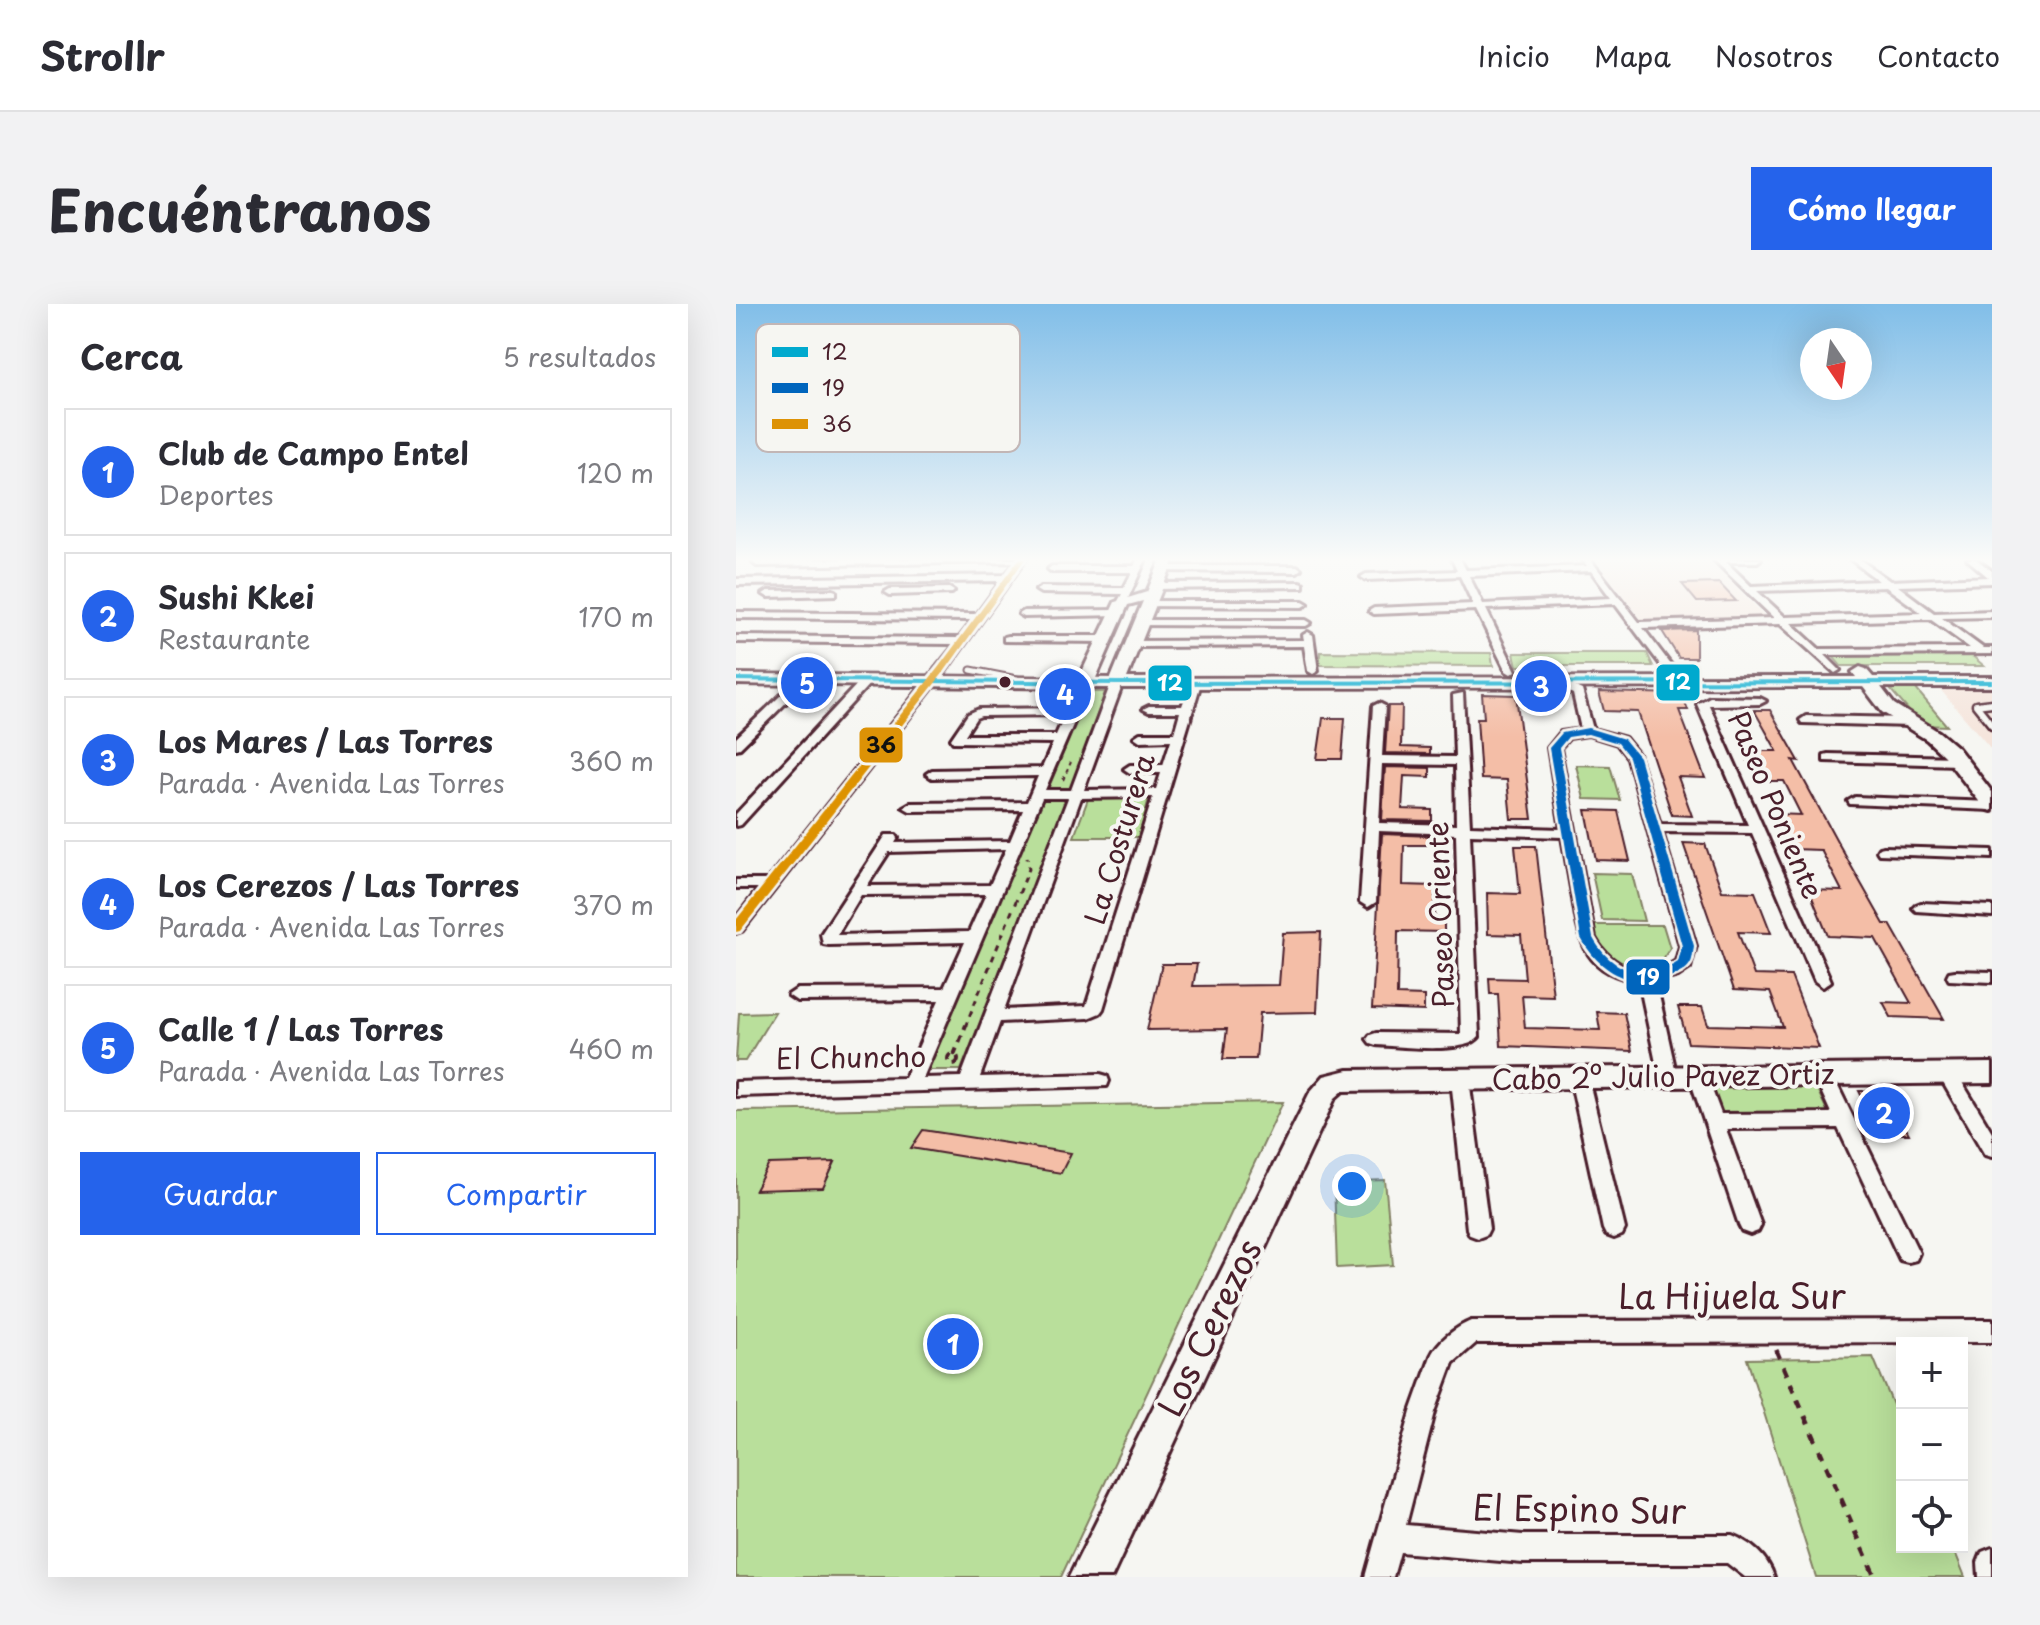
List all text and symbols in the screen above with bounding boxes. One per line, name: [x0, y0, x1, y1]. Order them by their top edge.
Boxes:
text: Strollr: [40, 27, 165, 84]
text: Inicio: [1478, 34, 1550, 77]
text: Mapa: [1594, 34, 1671, 77]
text: Nosotros: [1715, 34, 1833, 77]
text: Contacto: [1877, 34, 2000, 77]
text: Encuéntranos: [48, 166, 432, 251]
button: Cómo llegar: [1751, 167, 1992, 250]
legend: [756, 324, 1020, 452]
north arrow: [1800, 328, 1872, 400]
text: Cerca: [80, 330, 183, 382]
text: 12: [822, 334, 847, 367]
text: 5 resultados: [503, 337, 656, 376]
text: 19: [822, 370, 845, 403]
text: 36: [822, 406, 852, 439]
text: Club de Campo Entel: [158, 430, 469, 475]
text: 1: [102, 453, 114, 492]
text: 120 m: [577, 453, 654, 492]
text: Deportes: [158, 475, 273, 514]
text: Sushi Kkei: [158, 574, 314, 619]
text: 2: [99, 597, 117, 636]
text: 170 m: [579, 597, 654, 636]
text: Restaurante: [158, 619, 310, 658]
pin: 5: [781, 653, 833, 713]
pin: 3: [1515, 656, 1567, 716]
line badge: 12: [1655, 663, 1701, 702]
pin: 4: [1039, 664, 1091, 724]
line badge: 12: [1147, 664, 1193, 702]
text: 12: [1665, 664, 1691, 697]
text: 12: [1157, 665, 1183, 698]
unlabelled marker: [997, 674, 1013, 690]
street label: Paseo Poniente: [1717, 704, 1835, 905]
text: Los Mares / Las Torres: [158, 718, 493, 763]
line badge: 36: [858, 726, 904, 764]
text: 36: [866, 727, 896, 760]
text: 3: [99, 741, 117, 780]
text: 360 m: [569, 741, 654, 780]
street label: La Costurera: [1072, 747, 1165, 929]
text: Parada · Avenida Las Torres: [158, 763, 505, 802]
street label: Paseo Oriente: [1415, 821, 1464, 1009]
text: Los Cerezos / Las Torres: [158, 862, 519, 907]
text: 4: [99, 885, 117, 924]
text: 370 m: [572, 885, 654, 924]
text: Parada · Avenida Las Torres: [158, 907, 505, 946]
line badge: 19: [1625, 958, 1671, 996]
text: 19: [1636, 959, 1660, 992]
text: Calle 1 / Las Torres: [158, 1006, 444, 1051]
text: 5: [100, 1029, 116, 1068]
text: 460 m: [569, 1029, 654, 1068]
street label: El Chuncho: [776, 1034, 926, 1079]
text: Parada · Avenida Las Torres: [158, 1051, 505, 1090]
street label: Cabo 2º Julio Pavez Ortiz: [1491, 1051, 1835, 1100]
pin: 2: [1858, 1083, 1910, 1143]
button: Guardar: [80, 1152, 360, 1235]
button: Compartir: [376, 1152, 656, 1235]
your location: [1332, 1166, 1372, 1206]
street label: Los Cerezos: [1143, 1229, 1274, 1425]
street label: La Hijuela Sur: [1618, 1269, 1846, 1321]
pin: 1: [927, 1314, 979, 1374]
map controls: [1896, 1337, 1968, 1553]
button: +: [1896, 1337, 1968, 1409]
button: −: [1896, 1409, 1968, 1481]
street label: El Espino Sur: [1472, 1480, 1687, 1536]
button: locate: [1896, 1481, 1968, 1553]

